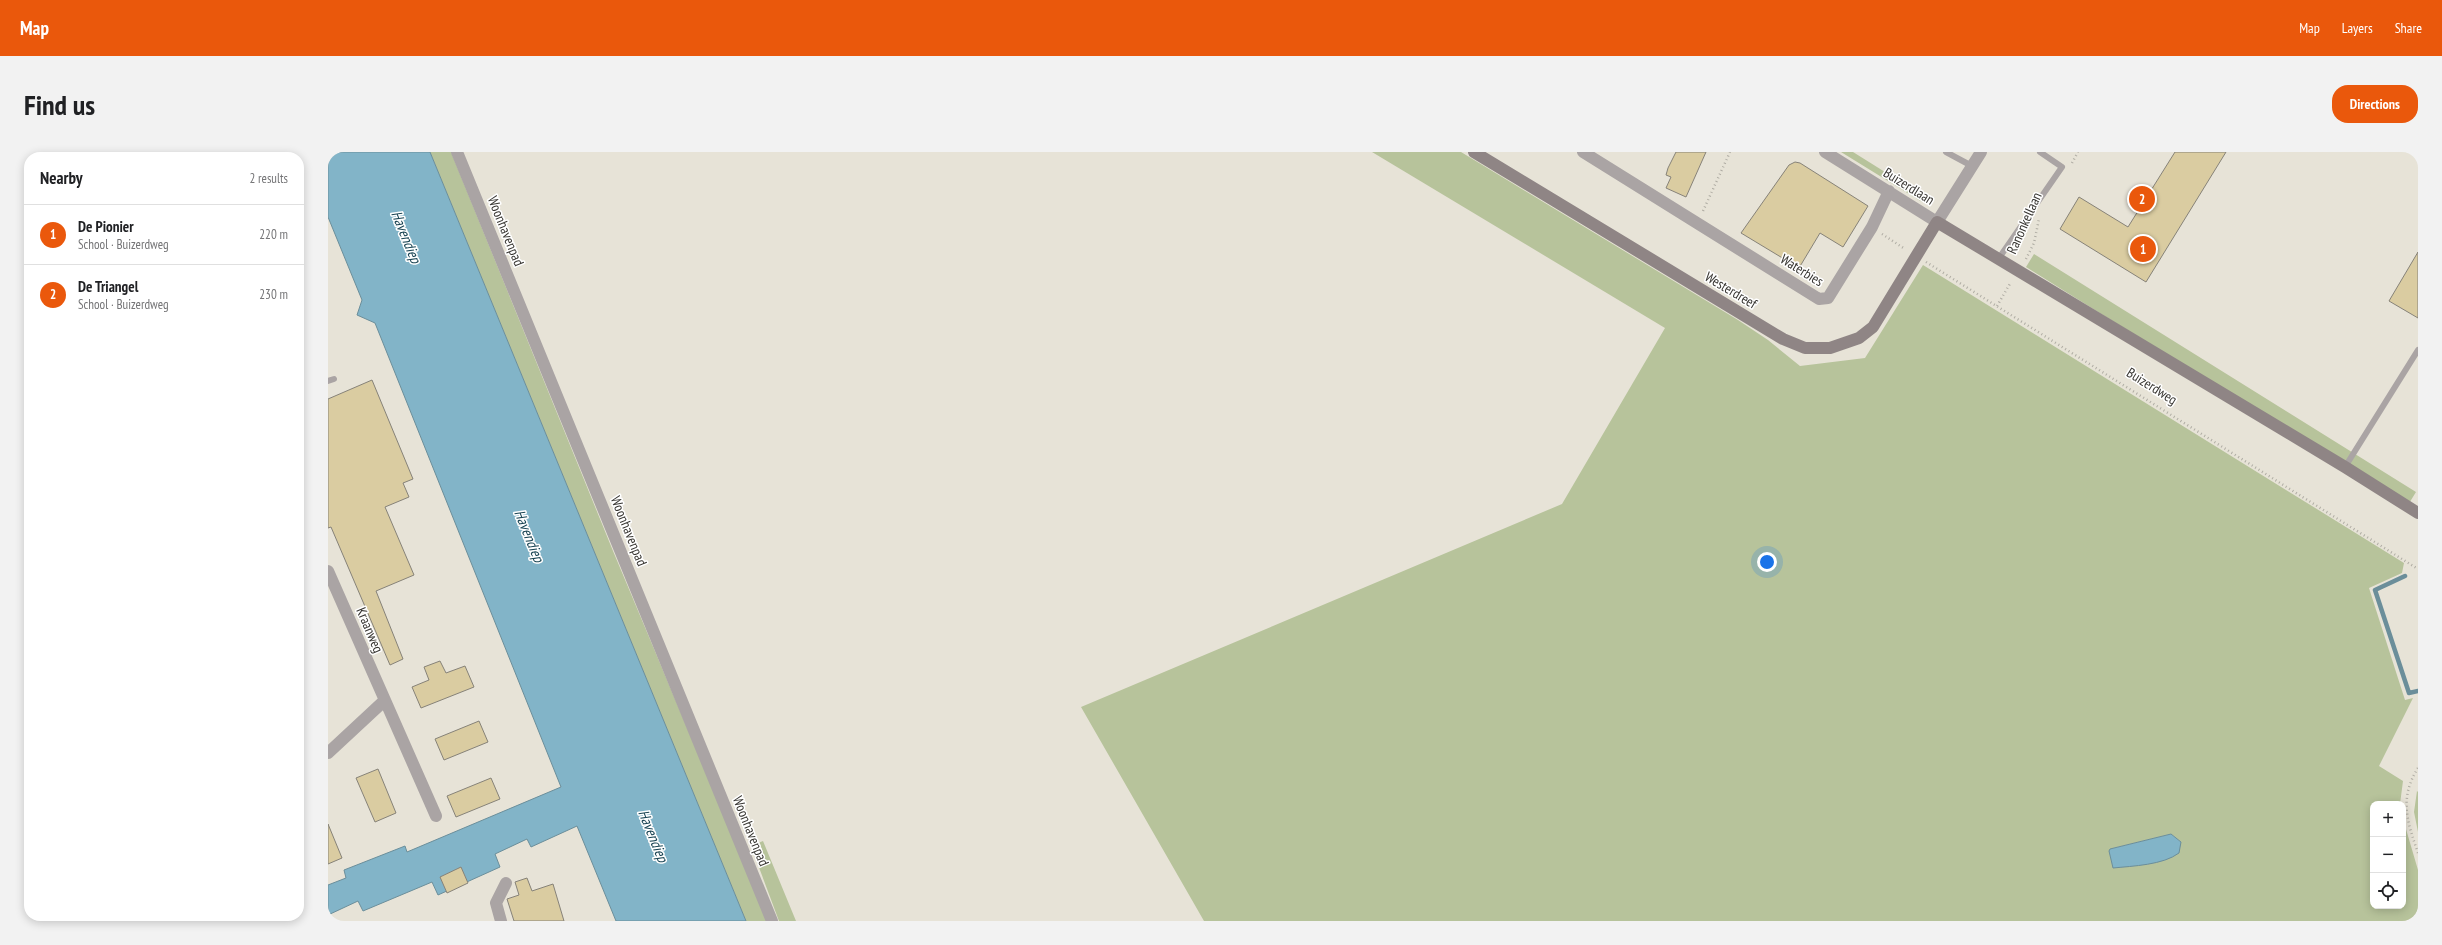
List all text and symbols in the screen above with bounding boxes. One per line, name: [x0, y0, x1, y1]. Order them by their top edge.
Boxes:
text: Map: [20, 16, 49, 40]
text: Map: [2299, 19, 2320, 37]
text: Layers: [2342, 19, 2373, 37]
text: Share: [2395, 19, 2422, 37]
button: Directions: [2332, 85, 2418, 123]
text: Find us: [24, 86, 95, 123]
street label: Buizerdlaan: [1880, 163, 1938, 209]
text: Nearby: [40, 167, 83, 189]
text: 2 results: [249, 170, 288, 187]
pin: 2: [2129, 184, 2155, 214]
street label: Ranonkellaan: [2002, 189, 2046, 257]
street label: Woonhavenpad: [484, 193, 528, 269]
water label: Havendiep: [387, 208, 426, 267]
text: De Pionier: [78, 217, 134, 236]
text: 1: [50, 226, 56, 243]
text: 220 m: [259, 226, 288, 243]
pin: 1: [2130, 234, 2156, 264]
text: School · Buizerdweg: [78, 236, 169, 253]
street label: Waterbies: [1777, 250, 1827, 290]
street label: Westerdreef: [1702, 267, 1761, 313]
text: De Triangel: [78, 277, 138, 296]
text: 2: [50, 286, 56, 303]
text: 230 m: [259, 286, 288, 303]
text: School · Buizerdweg: [78, 296, 169, 313]
street label: Buizerdweg: [2123, 363, 2181, 409]
street label: Woonhavenpad: [607, 493, 651, 569]
water label: Havendiep: [510, 507, 549, 566]
your location: [1757, 552, 1777, 572]
street label: Kraanweg: [352, 605, 388, 655]
street label: Woonhavenpad: [729, 793, 773, 869]
map controls: [2370, 801, 2406, 909]
button: +: [2370, 801, 2406, 837]
water label: Havendiep: [634, 807, 673, 866]
button: −: [2370, 837, 2406, 873]
button: locate: [2370, 873, 2406, 909]

